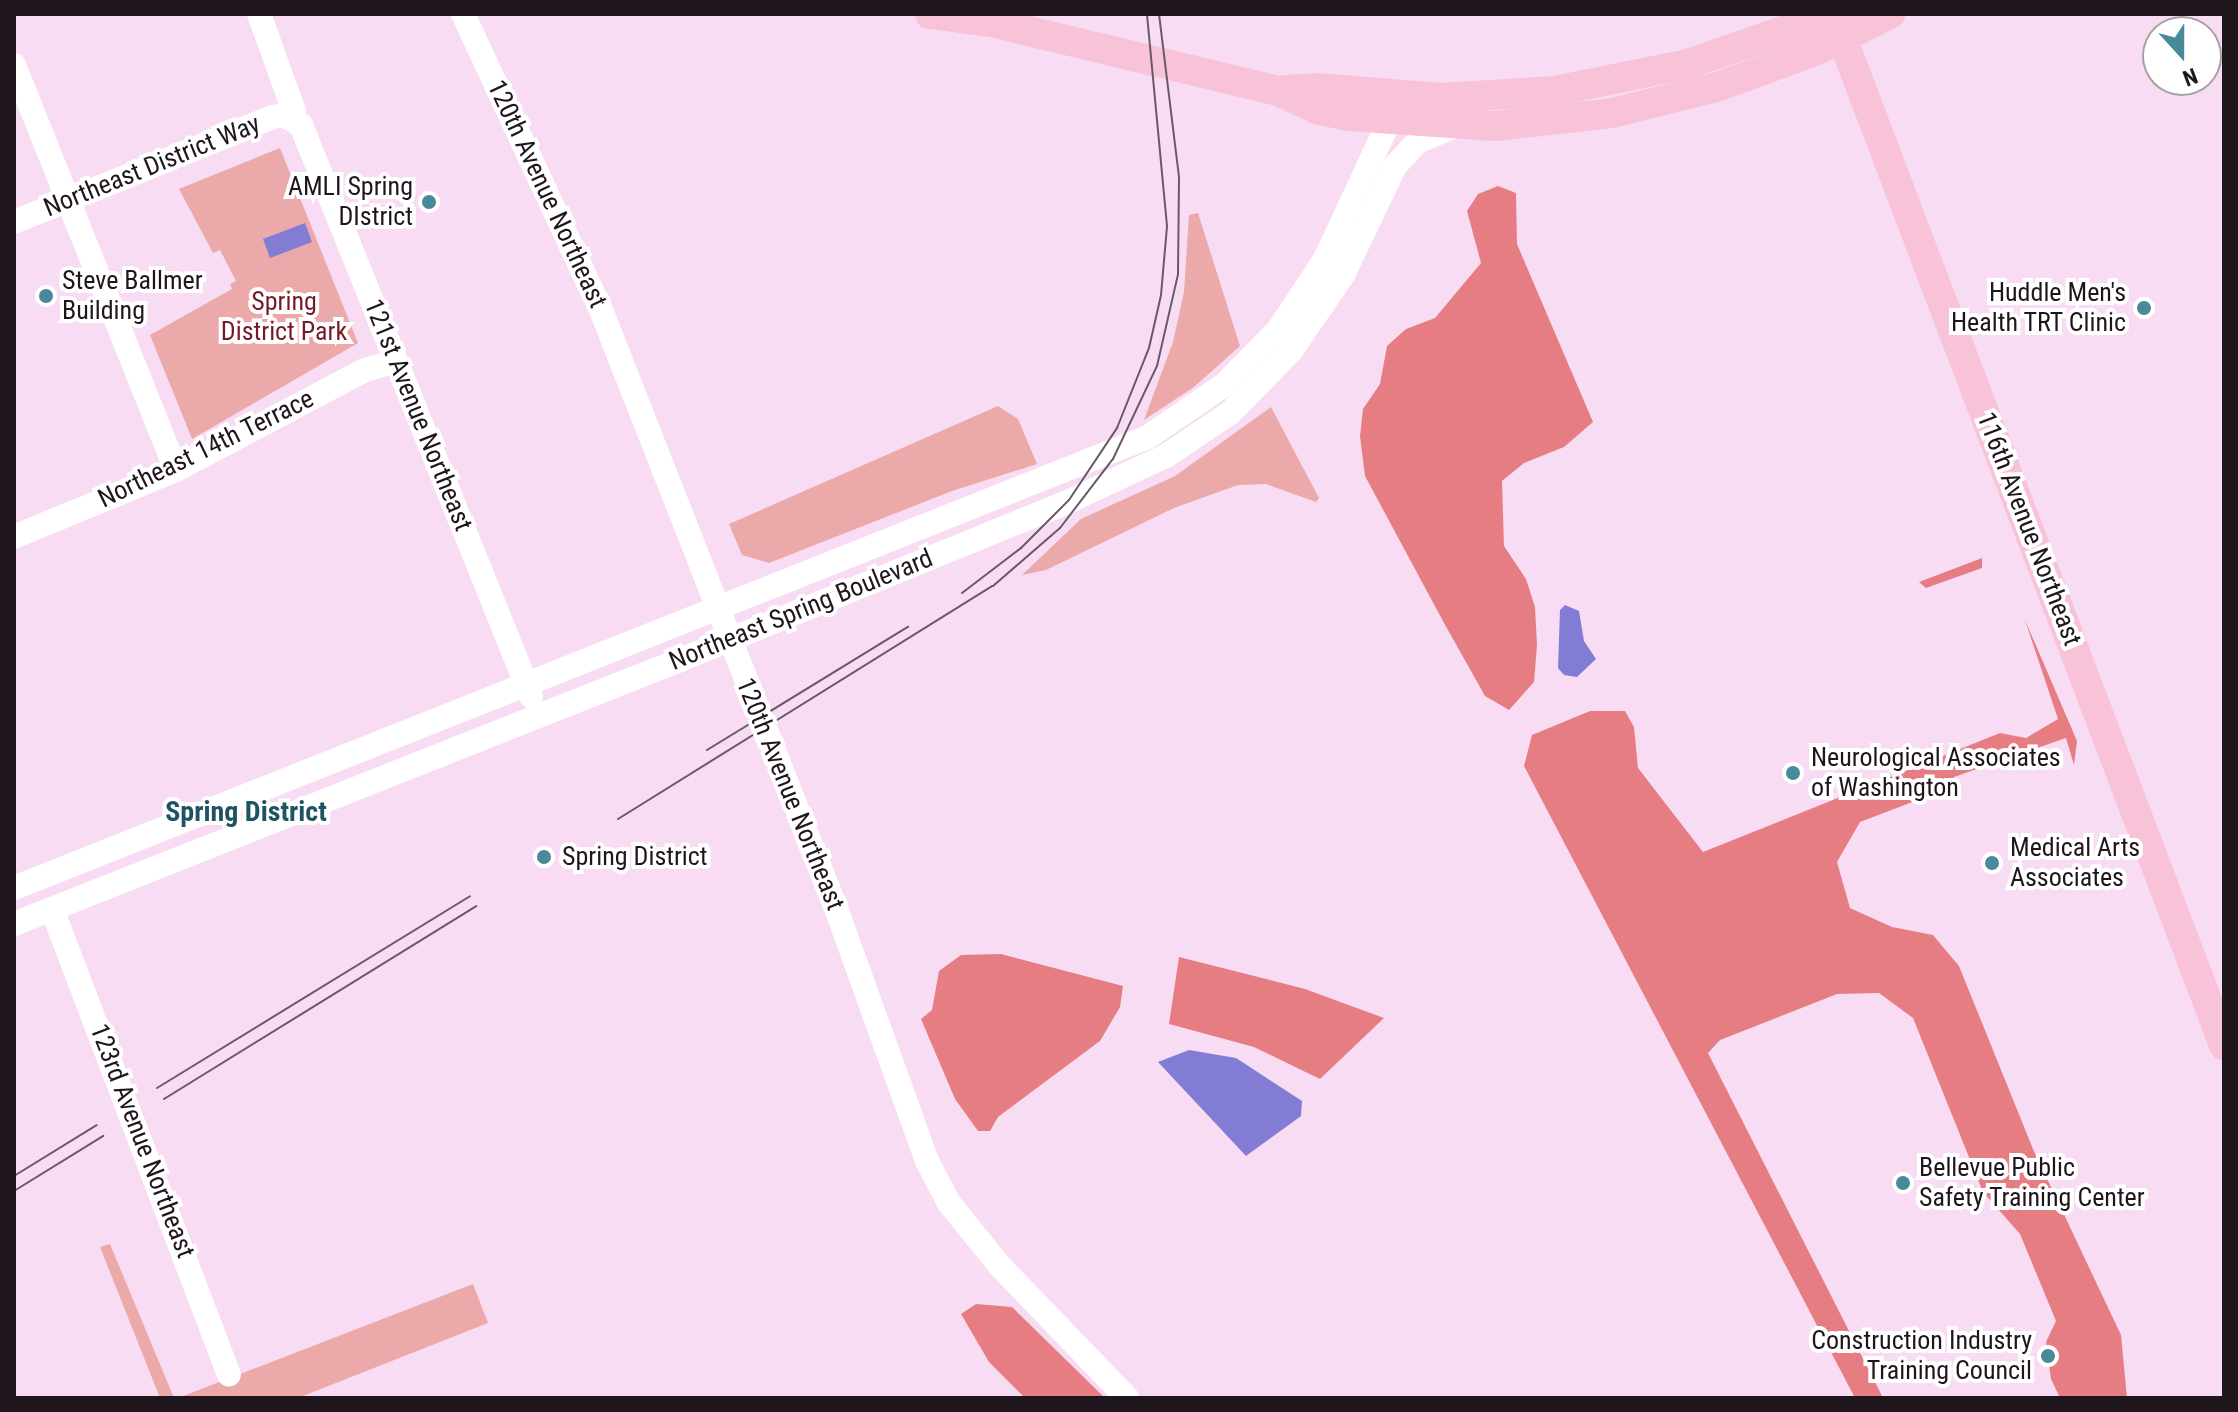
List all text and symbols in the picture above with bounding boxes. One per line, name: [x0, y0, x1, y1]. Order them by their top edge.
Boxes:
north arrow: [2142, 16, 2222, 96]
text: N: [2179, 63, 2201, 91]
street label: 120th Avenue Northeast: [481, 75, 613, 313]
street label: Northeast District Way: [39, 108, 265, 224]
place label: AMLI Spring DIstrict: [288, 171, 413, 232]
marker: AMLI Spring DIstrict: [420, 193, 438, 211]
place label: Steve Ballmer Building: [62, 265, 203, 326]
place label: Huddle Men's Health TRT Clinic: [1950, 277, 2126, 338]
park label: Spring District Park: [221, 286, 347, 348]
marker: Steve Ballmer Building: [37, 287, 55, 305]
street label: 121st Avenue Northeast: [357, 295, 479, 535]
marker: Huddle Men's Health TRT Clinic: [2133, 297, 2155, 319]
street label: Northeast 14th Terrace: [93, 383, 319, 515]
street label: 116th Avenue Northeast: [1970, 408, 2088, 650]
street label: Northeast Spring Boulevard: [665, 543, 937, 677]
street label: 120th Avenue Northeast: [729, 673, 851, 915]
place label: Neurological Associates of Washington: [1811, 742, 2061, 804]
marker: Neurological Associates of Washington: [1782, 762, 1804, 784]
district label: Spring District: [165, 795, 327, 829]
place label: Medical Arts Associates: [2010, 832, 2140, 894]
place label: Spring District: [562, 841, 708, 873]
marker: Spring District: [533, 846, 555, 868]
marker: Medical Arts Associates: [1981, 852, 2003, 874]
street label: 123rd Avenue Northeast: [83, 1020, 201, 1262]
place label: Bellevue Public Safety Training Center: [1919, 1152, 2145, 1214]
marker: Bellevue Public Safety Training Center: [1894, 1174, 1912, 1192]
place label: Construction Industry Training Council: [1811, 1325, 2032, 1386]
marker: Construction Industry Training Council: [2039, 1347, 2057, 1365]

